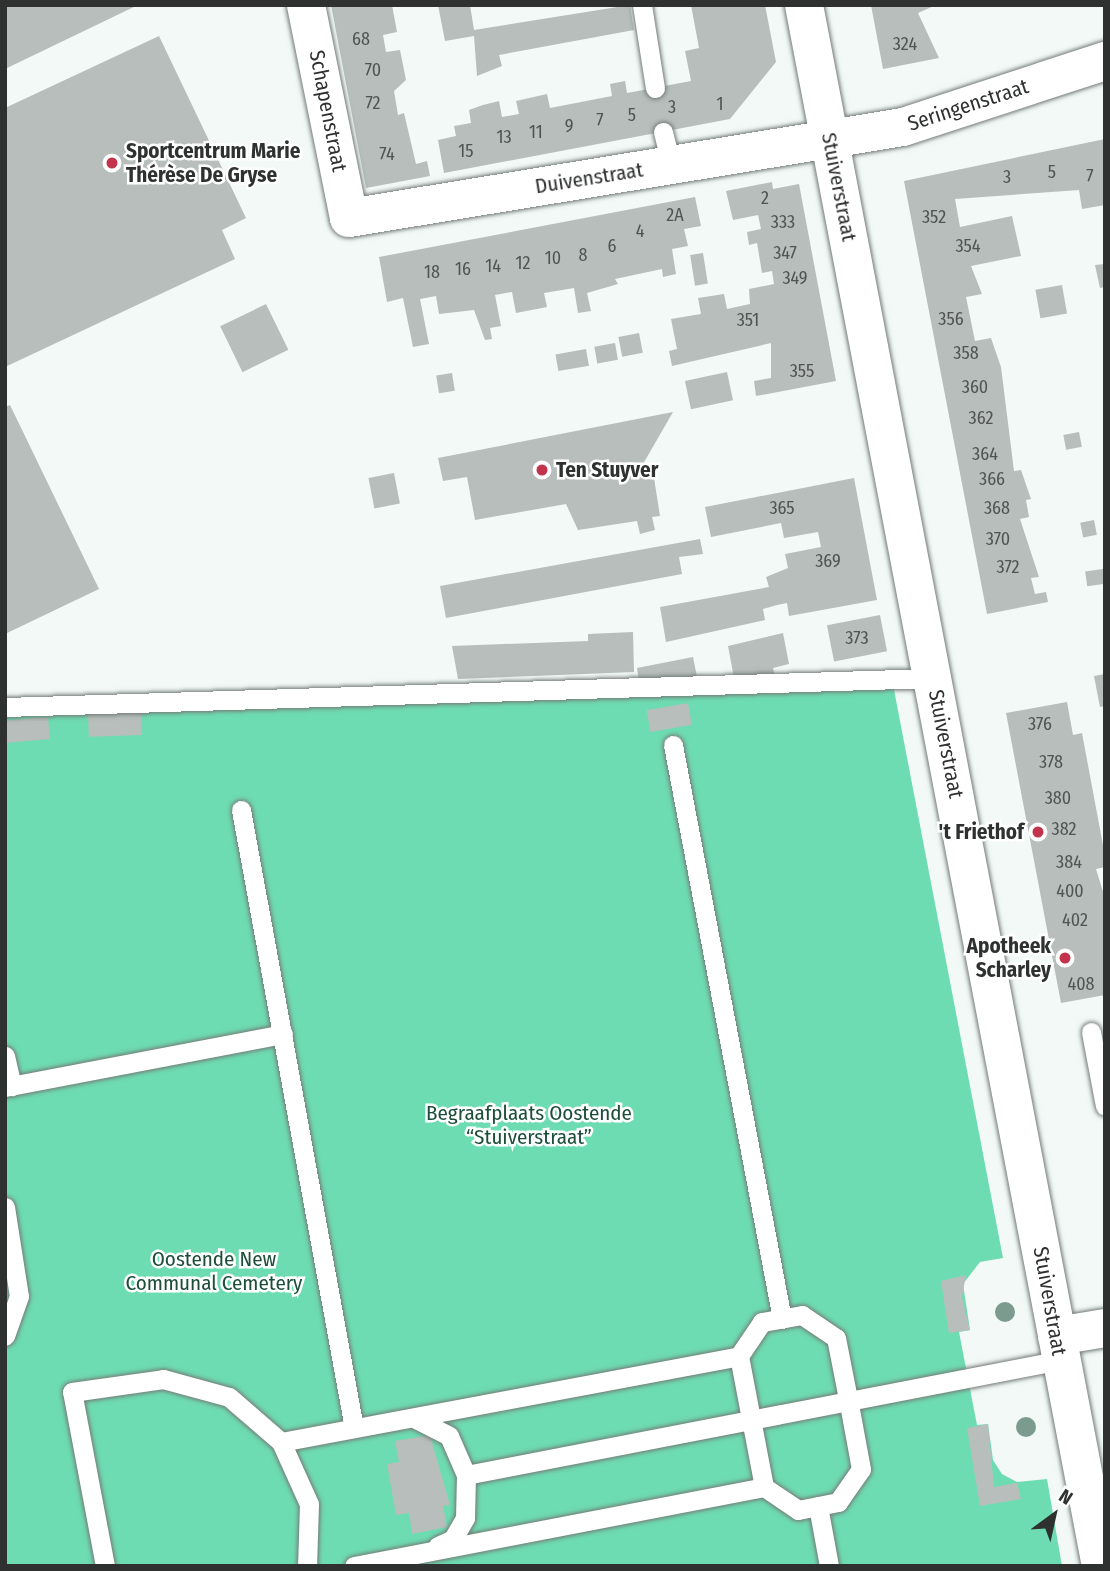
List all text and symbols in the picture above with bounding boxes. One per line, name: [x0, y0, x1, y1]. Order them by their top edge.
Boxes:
house number: 68: [352, 28, 370, 50]
house number: 324: [893, 33, 917, 55]
street label: Schapenstraat: [304, 48, 352, 174]
house number: 70: [365, 59, 381, 81]
street label: Seringenstraat: [905, 74, 1031, 136]
house number: 72: [365, 92, 381, 114]
house number: 1: [716, 93, 724, 115]
house number: 3: [668, 96, 676, 118]
house number: 5: [628, 104, 636, 126]
house number: 7: [596, 109, 604, 131]
house number: 9: [565, 115, 573, 137]
house number: 11: [529, 121, 543, 143]
house number: 13: [496, 126, 512, 148]
street label: Stuiverstraat: [816, 131, 862, 243]
place label: Sportcentrum Marie Thérèse De Gryse: [126, 138, 300, 188]
house number: 15: [458, 140, 474, 162]
house number: 74: [379, 143, 395, 165]
marker: Sportcentrum Marie Thérèse De Gryse: [104, 155, 120, 171]
street label: Duivenstraat: [533, 157, 645, 199]
house number: 5: [1048, 161, 1056, 183]
house number: 7: [1086, 165, 1094, 187]
house number: 3: [1003, 166, 1011, 188]
house number: 2: [761, 187, 769, 209]
house number: 2A: [666, 204, 684, 226]
house number: 352: [922, 206, 946, 228]
house number: 333: [771, 211, 795, 233]
house number: 4: [636, 220, 644, 242]
house number: 6: [608, 235, 616, 257]
house number: 354: [955, 235, 981, 257]
house number: 347: [773, 242, 797, 264]
house number: 8: [579, 244, 587, 266]
house number: 10: [545, 247, 561, 269]
house number: 12: [516, 252, 530, 274]
house number: 14: [485, 255, 501, 277]
house number: 16: [455, 258, 471, 280]
house number: 18: [424, 261, 440, 283]
house number: 349: [782, 267, 808, 289]
house number: 356: [938, 308, 964, 330]
house number: 351: [737, 309, 759, 331]
house number: 358: [953, 342, 979, 364]
house number: 355: [790, 360, 814, 382]
house number: 360: [962, 376, 988, 398]
house number: 362: [969, 407, 993, 429]
house number: 364: [972, 443, 998, 465]
place label: Ten Stuyver: [556, 457, 658, 483]
marker: Ten Stuyver: [534, 462, 550, 478]
house number: 366: [979, 468, 1005, 490]
house number: 365: [769, 497, 795, 519]
house number: 368: [984, 497, 1010, 519]
house number: 370: [986, 528, 1010, 550]
house number: 369: [815, 550, 841, 572]
house number: 372: [996, 556, 1020, 578]
house number: 373: [845, 627, 869, 649]
street label: Stuiverstraat: [923, 688, 969, 800]
house number: 376: [1028, 713, 1052, 735]
house number: 378: [1039, 751, 1063, 773]
house number: 380: [1045, 787, 1071, 809]
house number: 382: [1052, 818, 1076, 840]
place label: 't Friethof: [939, 819, 1024, 845]
marker: 't Friethof: [1030, 824, 1046, 840]
house number: 384: [1056, 851, 1082, 873]
house number: 400: [1056, 880, 1084, 902]
house number: 402: [1062, 909, 1088, 931]
place label: Apotheek Scharley: [967, 933, 1051, 983]
marker: Apotheek Scharley: [1057, 950, 1073, 966]
house number: 408: [1067, 973, 1095, 995]
park label: Begraafplaats Oostende “Stuiverstraat”: [426, 1100, 632, 1150]
street label: Stuiverstraat: [1028, 1245, 1072, 1357]
park label: Oostende New Communal Cemetery: [126, 1246, 302, 1296]
north arrow: [1019, 1480, 1089, 1550]
text: N: [1055, 1484, 1077, 1510]

